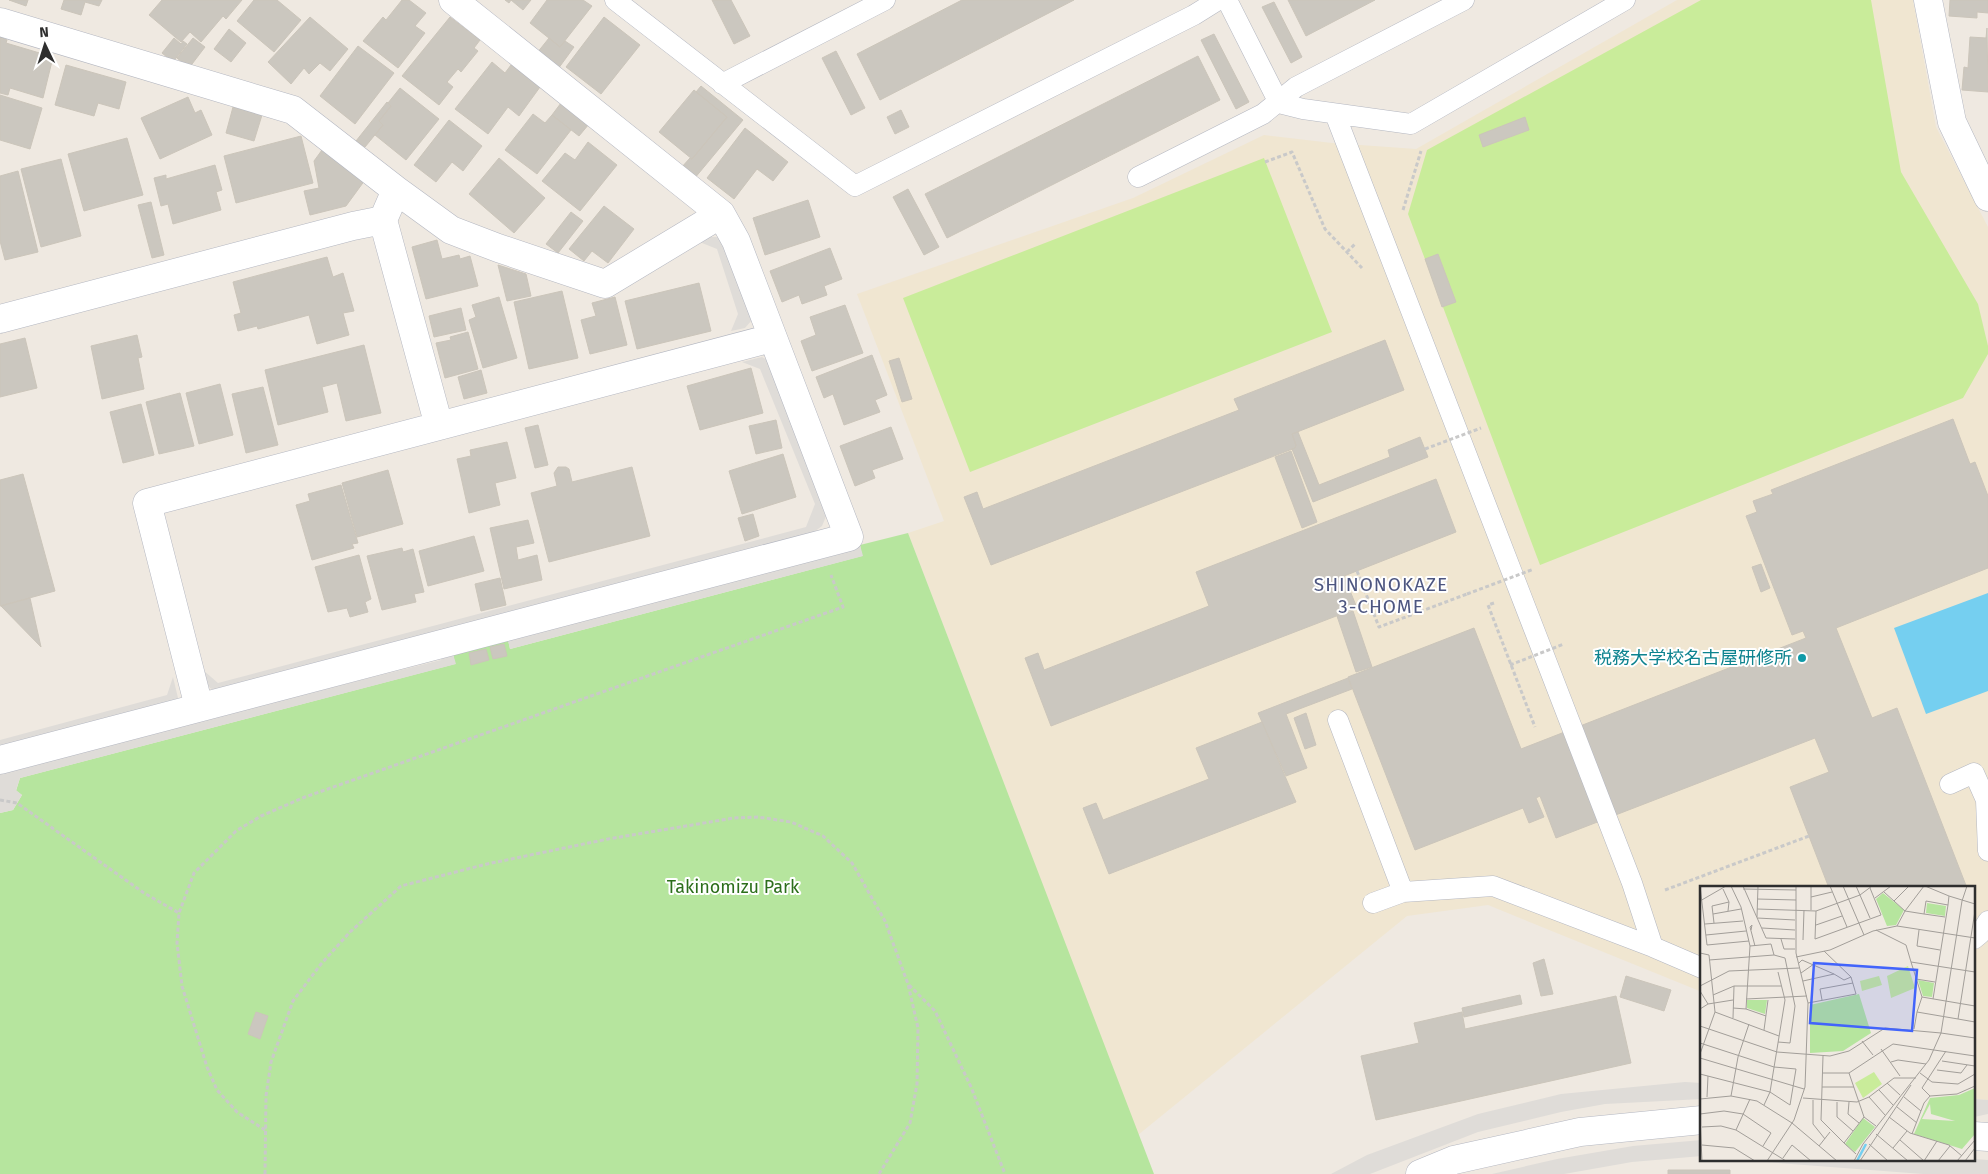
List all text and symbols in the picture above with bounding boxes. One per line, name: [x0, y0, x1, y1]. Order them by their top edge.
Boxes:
north arrow: [20, 20, 70, 70]
text: N: [39, 24, 49, 41]
district label: SHINONOKAZE 3-CHOME: [1314, 573, 1448, 618]
place label: 税務大学校名古屋研修所: [1594, 647, 1792, 669]
marker: 税務大学校名古屋研修所: [1796, 652, 1808, 664]
park label: Takinomizu Park: [667, 876, 800, 898]
inset map: [1700, 886, 1976, 1162]

